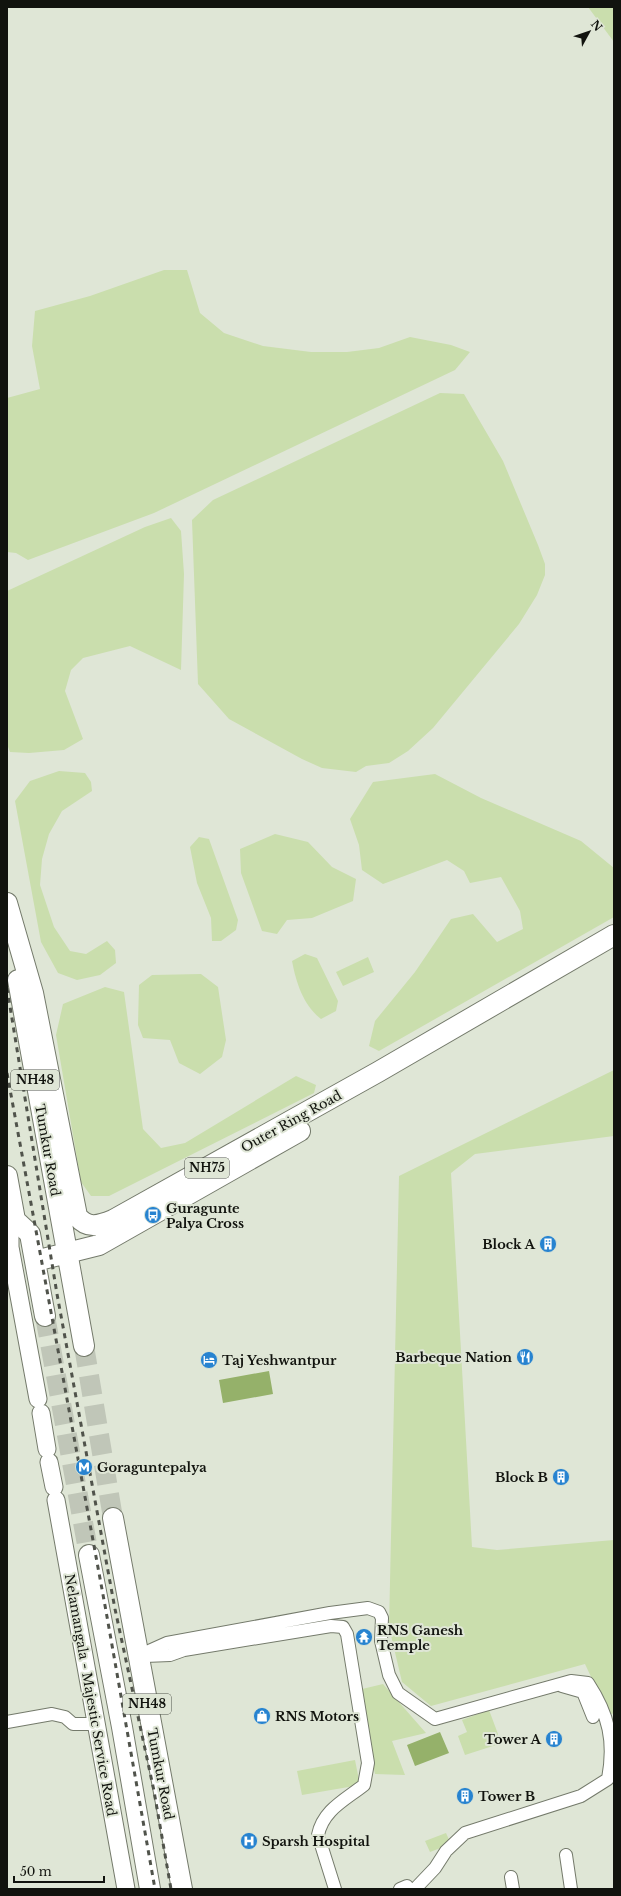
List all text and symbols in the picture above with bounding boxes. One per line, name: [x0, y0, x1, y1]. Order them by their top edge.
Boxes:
north arrow: [569, 12, 609, 52]
text: N: [588, 17, 606, 35]
road number: NH48: [11, 1070, 59, 1090]
street label: Outer Ring Road: [238, 1087, 345, 1156]
street label: Tumkur Road: [31, 1103, 64, 1198]
road number: NH75: [185, 1158, 229, 1178]
place label: Guragunte Palya Cross: [166, 1200, 244, 1232]
bus stop icon: Guragunte Palya Cross: [143, 1205, 163, 1225]
building icon: Block A: [538, 1234, 558, 1254]
place label: Block A: [482, 1236, 535, 1253]
restaurant icon: Barbeque Nation: [515, 1347, 535, 1367]
place label: Barbeque Nation: [395, 1349, 513, 1366]
hotel icon: Taj Yeshwantpur: [199, 1350, 219, 1370]
place label: Taj Yeshwantpur: [222, 1352, 337, 1369]
metro station icon: Goraguntepalya: [74, 1457, 94, 1477]
place label: Goraguntepalya: [97, 1459, 207, 1476]
building icon: Block B: [551, 1467, 571, 1487]
place label: Block B: [495, 1469, 548, 1486]
street label: Nelamangala - Majestic Service Road: [61, 1573, 120, 1818]
place label: RNS Ganesh Temple: [377, 1622, 464, 1654]
temple icon: RNS Ganesh Temple: [354, 1627, 374, 1647]
road number: NH48: [123, 1694, 171, 1714]
shop icon: RNS Motors: [252, 1706, 272, 1726]
place label: RNS Motors: [275, 1708, 359, 1725]
street label: Tumkur Road: [143, 1727, 178, 1822]
building icon: Tower A: [544, 1729, 564, 1749]
place label: Tower A: [484, 1731, 541, 1748]
building icon: Tower B: [455, 1786, 475, 1806]
place label: Tower B: [478, 1788, 535, 1805]
hospital icon: Sparsh Hospital: [239, 1831, 259, 1851]
place label: Sparsh Hospital: [262, 1833, 370, 1850]
scale bar: [14, 1858, 104, 1884]
text: 50 m: [20, 1864, 52, 1879]

